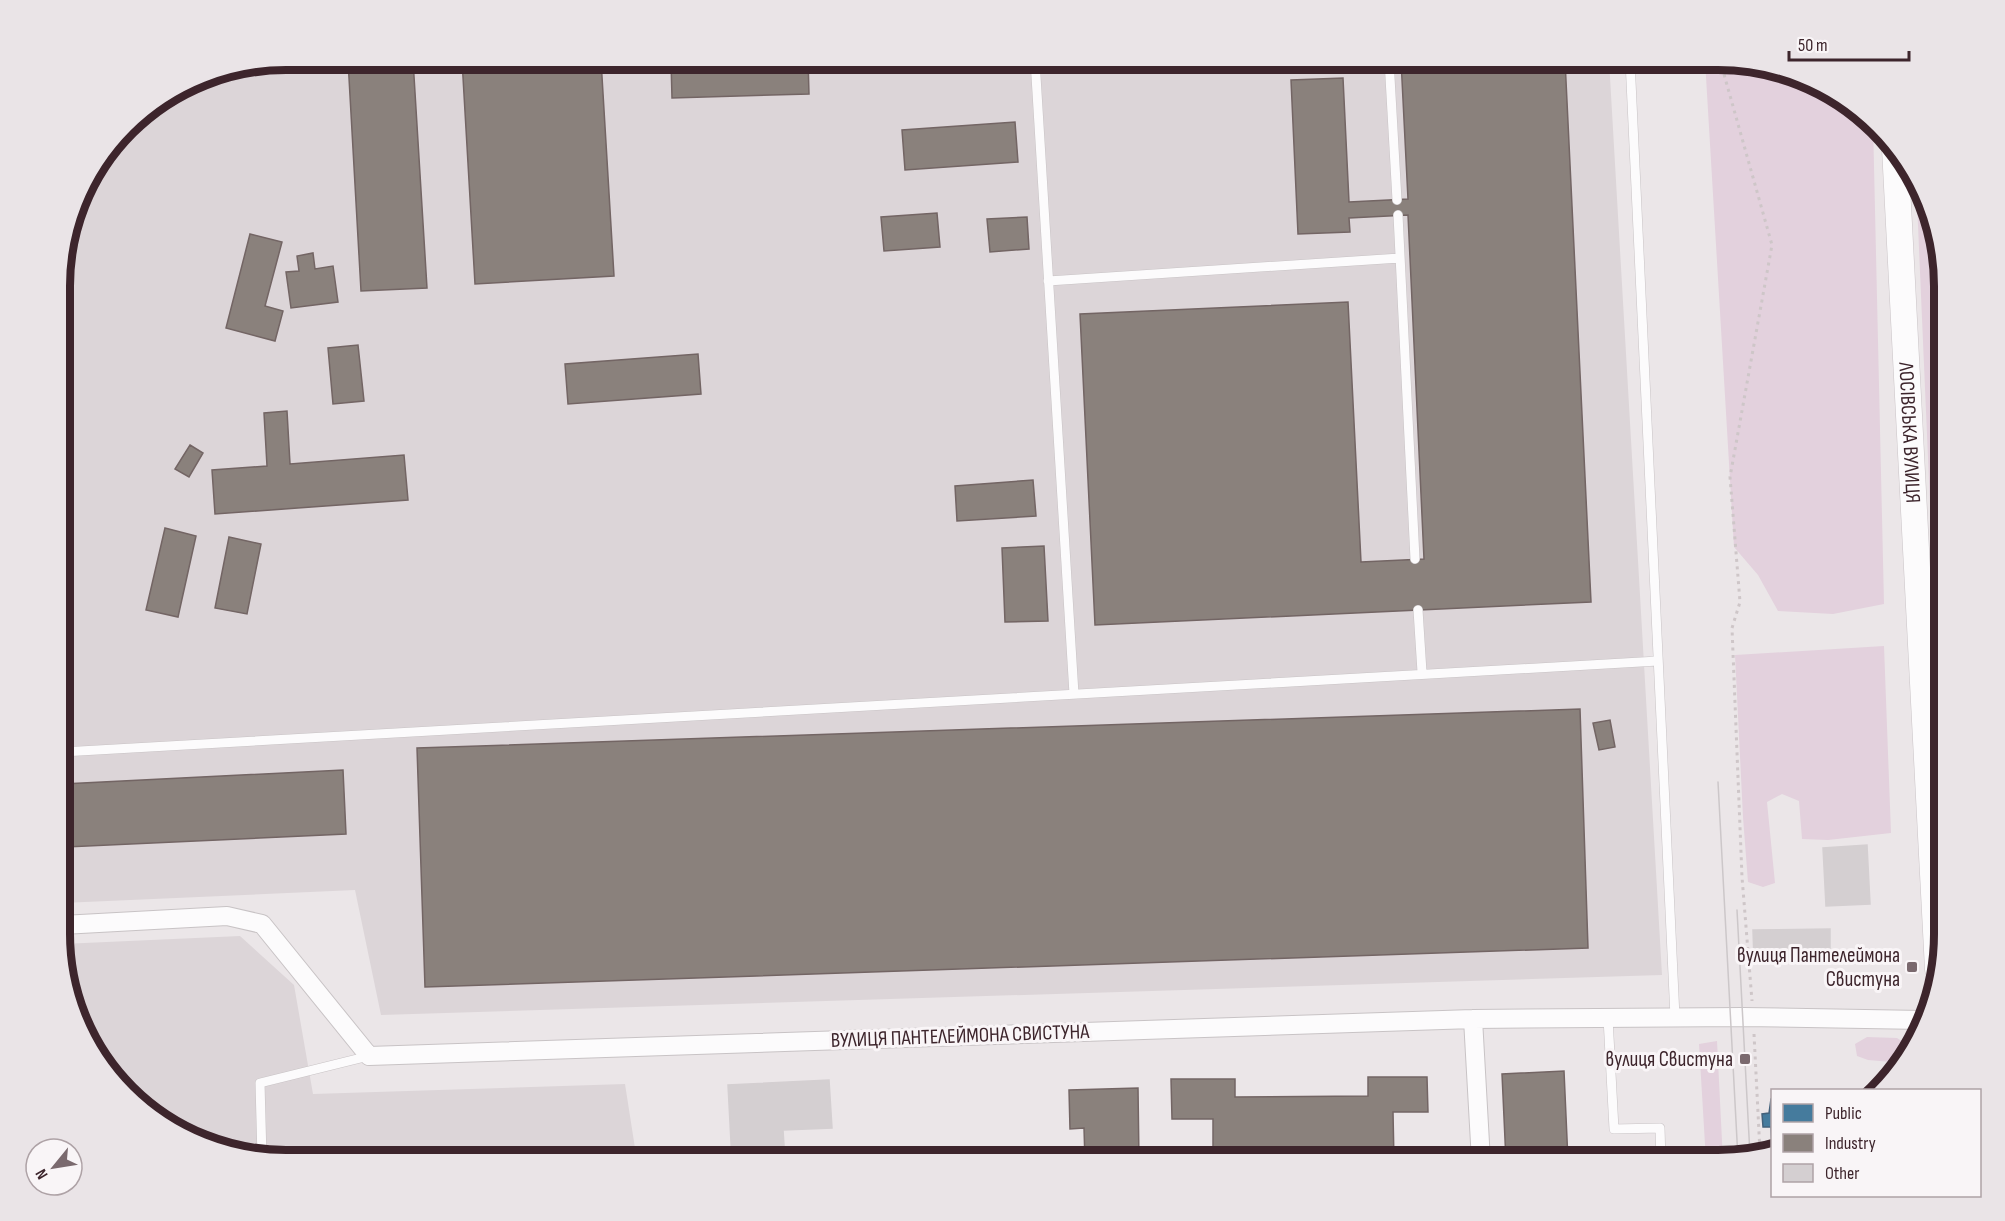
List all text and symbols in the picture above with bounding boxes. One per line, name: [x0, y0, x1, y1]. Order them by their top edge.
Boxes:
scale bar: [1789, 24, 1909, 62]
text: 50 m: [1798, 35, 1828, 56]
street label: ЛОСІВСЬКА ВУЛИЦЯ: [1894, 360, 1926, 504]
place label: вулиця Пантелеймона Свистуна: [1737, 943, 1900, 992]
marker: вулиця Пантелеймона Свистуна: [1905, 960, 1919, 974]
street label: ВУЛИЦЯ ПАНТЕЛЕЙМОНА СВИСТУНА: [830, 1019, 1091, 1053]
place label: вулиця Свистуна: [1605, 1047, 1733, 1072]
marker: вулиця Свистуна: [1738, 1052, 1752, 1066]
legend: [1771, 1089, 1981, 1197]
text: Public: [1825, 1103, 1862, 1124]
text: Industry: [1825, 1133, 1876, 1154]
north arrow: [24, 1137, 84, 1197]
text: Other: [1825, 1163, 1859, 1184]
text: N: [32, 1165, 53, 1182]

